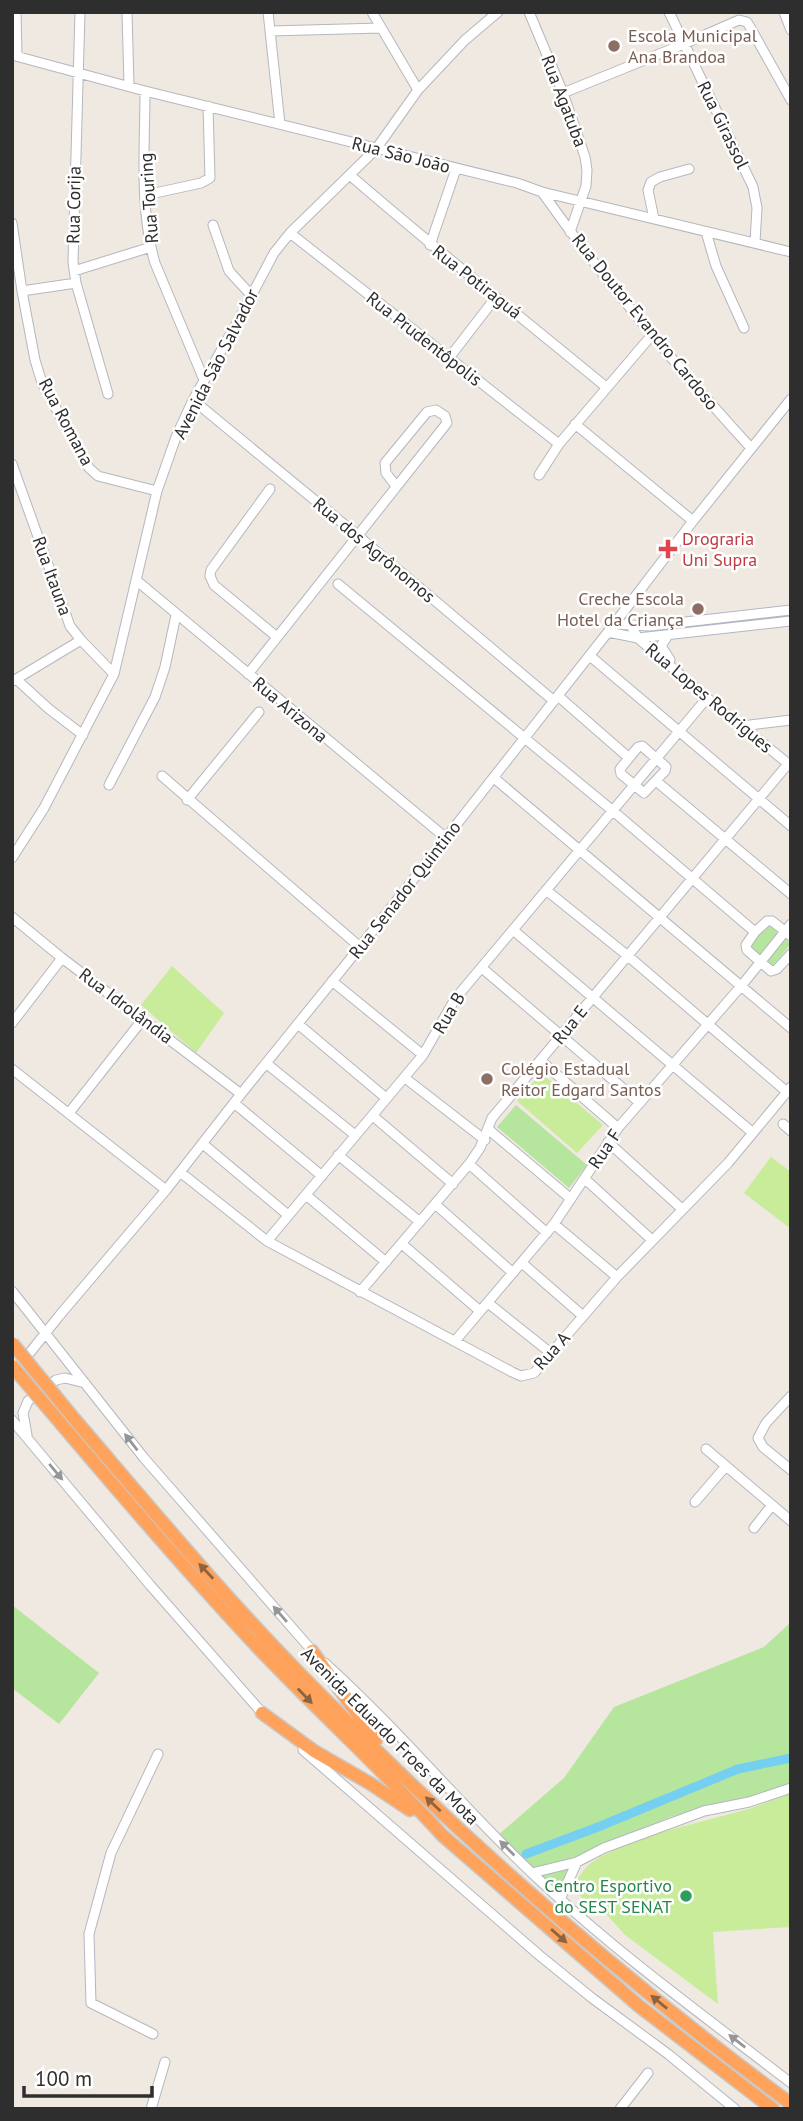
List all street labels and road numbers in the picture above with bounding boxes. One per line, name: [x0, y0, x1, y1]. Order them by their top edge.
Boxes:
street label: Rua Agatuba: [536, 52, 593, 150]
street label: Rua Girassol: [692, 77, 755, 173]
street label: Rua São João: [350, 131, 453, 178]
street label: Rua Touring: [134, 152, 163, 244]
street label: Rua Corija: [61, 166, 86, 244]
street label: Rua Doutor Evandro Cardoso: [567, 229, 724, 415]
street label: Rua Potiraguá: [428, 240, 527, 324]
street label: Avenida São Salvador: [168, 285, 263, 443]
street label: Rua Prudentôpolis: [362, 286, 487, 391]
street label: Rua Romana: [34, 374, 99, 469]
street label: Rua dos Agrônomos: [309, 492, 440, 607]
street label: Rua Itauna: [28, 533, 77, 619]
street label: Rua Lopes Rodrigues: [641, 638, 778, 758]
street label: Rua Arizona: [248, 672, 333, 748]
street label: Rua Senador Quintino: [344, 816, 466, 963]
street label: Rua Idrolândia: [75, 963, 178, 1049]
street label: Rua B: [427, 988, 470, 1038]
street label: Rua E: [547, 1000, 592, 1049]
street label: Rua F: [583, 1124, 626, 1173]
street label: Rua A: [528, 1326, 575, 1375]
street label: Avenida Eduardo Froes da Mota: [296, 1642, 484, 1830]

